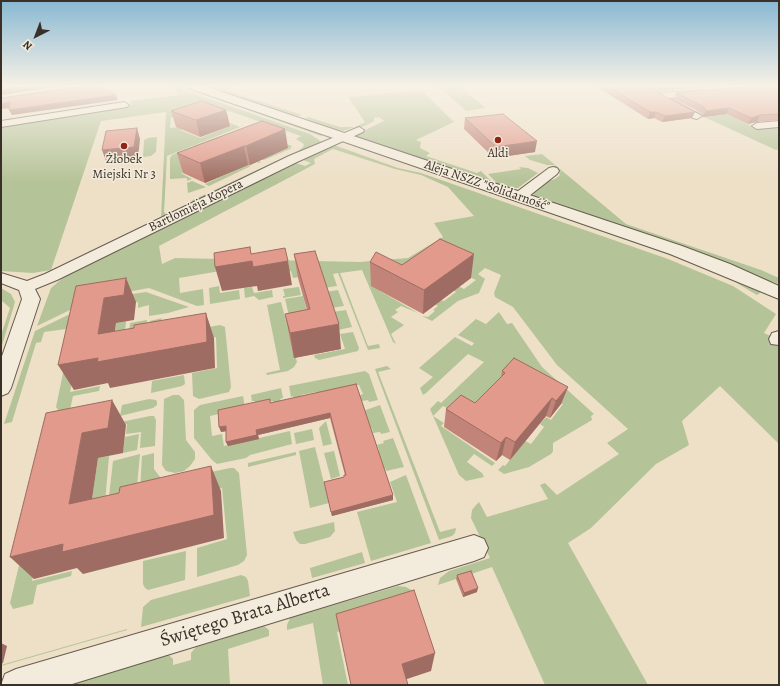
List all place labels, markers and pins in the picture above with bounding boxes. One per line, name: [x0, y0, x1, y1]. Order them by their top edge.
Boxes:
marker: Aldi: [493, 135, 503, 145]
marker: Żłobek Miejski Nr 3: [119, 141, 129, 151]
place label: Aldi: [487, 146, 509, 162]
place label: Żłobek Miejski Nr 3: [92, 152, 156, 183]

